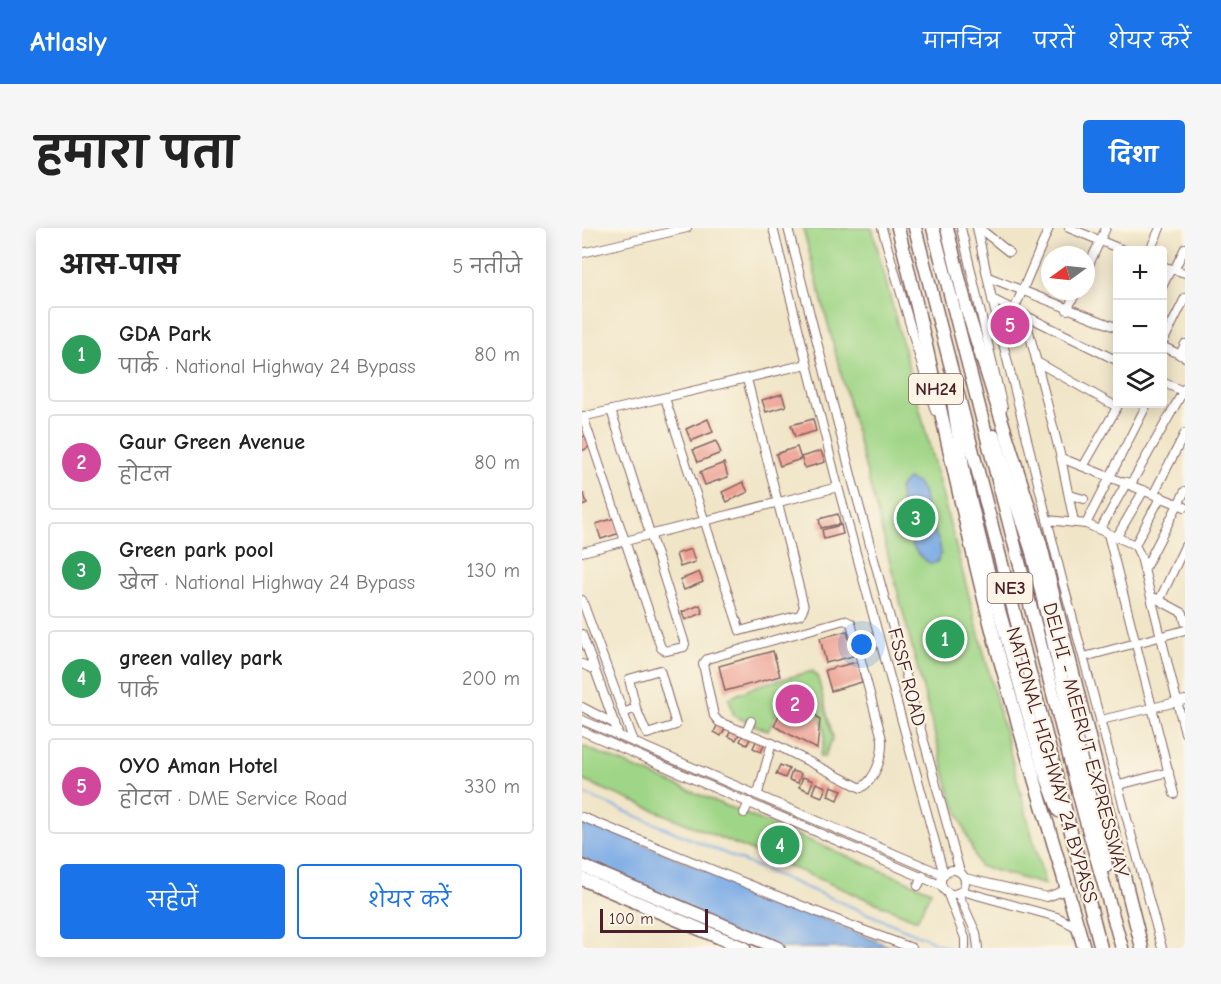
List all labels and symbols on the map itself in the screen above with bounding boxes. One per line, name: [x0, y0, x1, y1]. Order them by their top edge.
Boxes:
north arrow: [1041, 246, 1095, 300]
pin: 5: [990, 302, 1030, 348]
road number: NH24: [909, 374, 963, 404]
pin: 3: [896, 496, 936, 540]
road number: NE3: [988, 573, 1032, 603]
street label: DELHI - MEERUT EXPRESSWAY: [1038, 600, 1134, 880]
pin: 1: [926, 616, 964, 662]
street label: NATIONAL HIGHWAY 24 BYPASS: [1002, 624, 1102, 906]
street label: FSSF ROAD: [883, 625, 931, 729]
your location: [847, 630, 876, 659]
pin: 2: [776, 682, 814, 726]
pin: 4: [760, 822, 800, 868]
scale bar: [600, 906, 708, 934]

